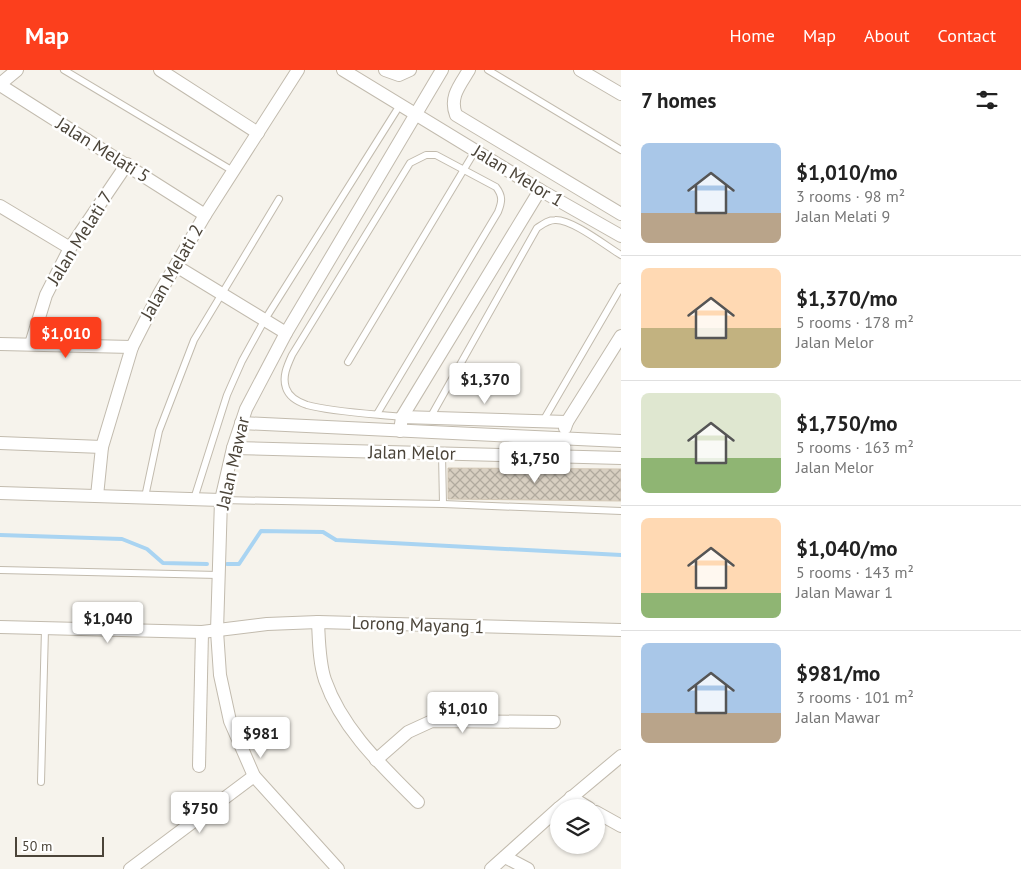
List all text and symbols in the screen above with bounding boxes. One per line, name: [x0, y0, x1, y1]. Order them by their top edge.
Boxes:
text: Map: [25, 20, 69, 51]
text: Home: [729, 24, 775, 47]
text: Map: [803, 24, 836, 47]
text: About: [864, 24, 910, 47]
text: Contact: [938, 24, 996, 47]
icon: filters: [973, 86, 1001, 114]
text: 7 homes: [641, 87, 716, 114]
street label: Jalan Melati 5: [51, 111, 154, 187]
street label: Jalan Melor 1: [468, 139, 568, 212]
text: $1,010/mo: [796, 159, 898, 186]
icon: home: [681, 163, 741, 223]
text: 3 rooms · 98 m²: [796, 186, 905, 206]
street label: Jalan Melati 7: [41, 187, 117, 290]
text: Jalan Melati 9: [796, 206, 890, 226]
street label: Jalan Melati 2: [135, 220, 208, 324]
text: $1,370/mo: [796, 285, 898, 312]
icon: home: [681, 288, 741, 348]
text: 5 rooms · 178 m²: [796, 312, 914, 332]
pin: $1,010: [25, 316, 107, 359]
text: $1,010: [41, 323, 91, 343]
text: Jalan Melor: [796, 332, 874, 352]
pin: $1,370: [444, 362, 526, 405]
text: $1,370: [460, 369, 510, 389]
text: $1,750/mo: [796, 410, 898, 437]
icon: home: [681, 413, 741, 473]
street label: Jalan Mawar: [210, 414, 254, 512]
text: 5 rooms · 163 m²: [796, 437, 914, 457]
street label: Jalan Melor: [367, 440, 456, 465]
pin: $1,750: [494, 442, 576, 484]
text: $1,750: [510, 448, 560, 468]
text: Jalan Melor: [796, 457, 874, 477]
text: $1,040/mo: [796, 535, 898, 562]
icon: home: [681, 538, 741, 598]
text: 5 rooms · 143 m²: [796, 562, 914, 582]
text: Jalan Mawar 1: [796, 582, 893, 602]
pin: $1,040: [67, 602, 149, 644]
text: $1,040: [83, 608, 133, 628]
street label: Lorong Mayang 1: [351, 611, 485, 638]
text: $981/mo: [796, 660, 880, 687]
icon: home: [681, 663, 741, 723]
text: 3 rooms · 101 m²: [796, 687, 914, 707]
pin: $1,010: [422, 692, 504, 734]
text: $1,010: [438, 698, 488, 718]
text: Jalan Mawar: [796, 707, 880, 727]
pin: $981: [231, 716, 291, 759]
text: $981: [243, 723, 279, 743]
pin: $750: [170, 792, 230, 834]
text: $750: [182, 798, 218, 818]
map controls: [550, 799, 605, 854]
button: layers: [550, 799, 605, 854]
scale bar: [15, 834, 104, 857]
text: 50 m: [22, 837, 52, 855]

